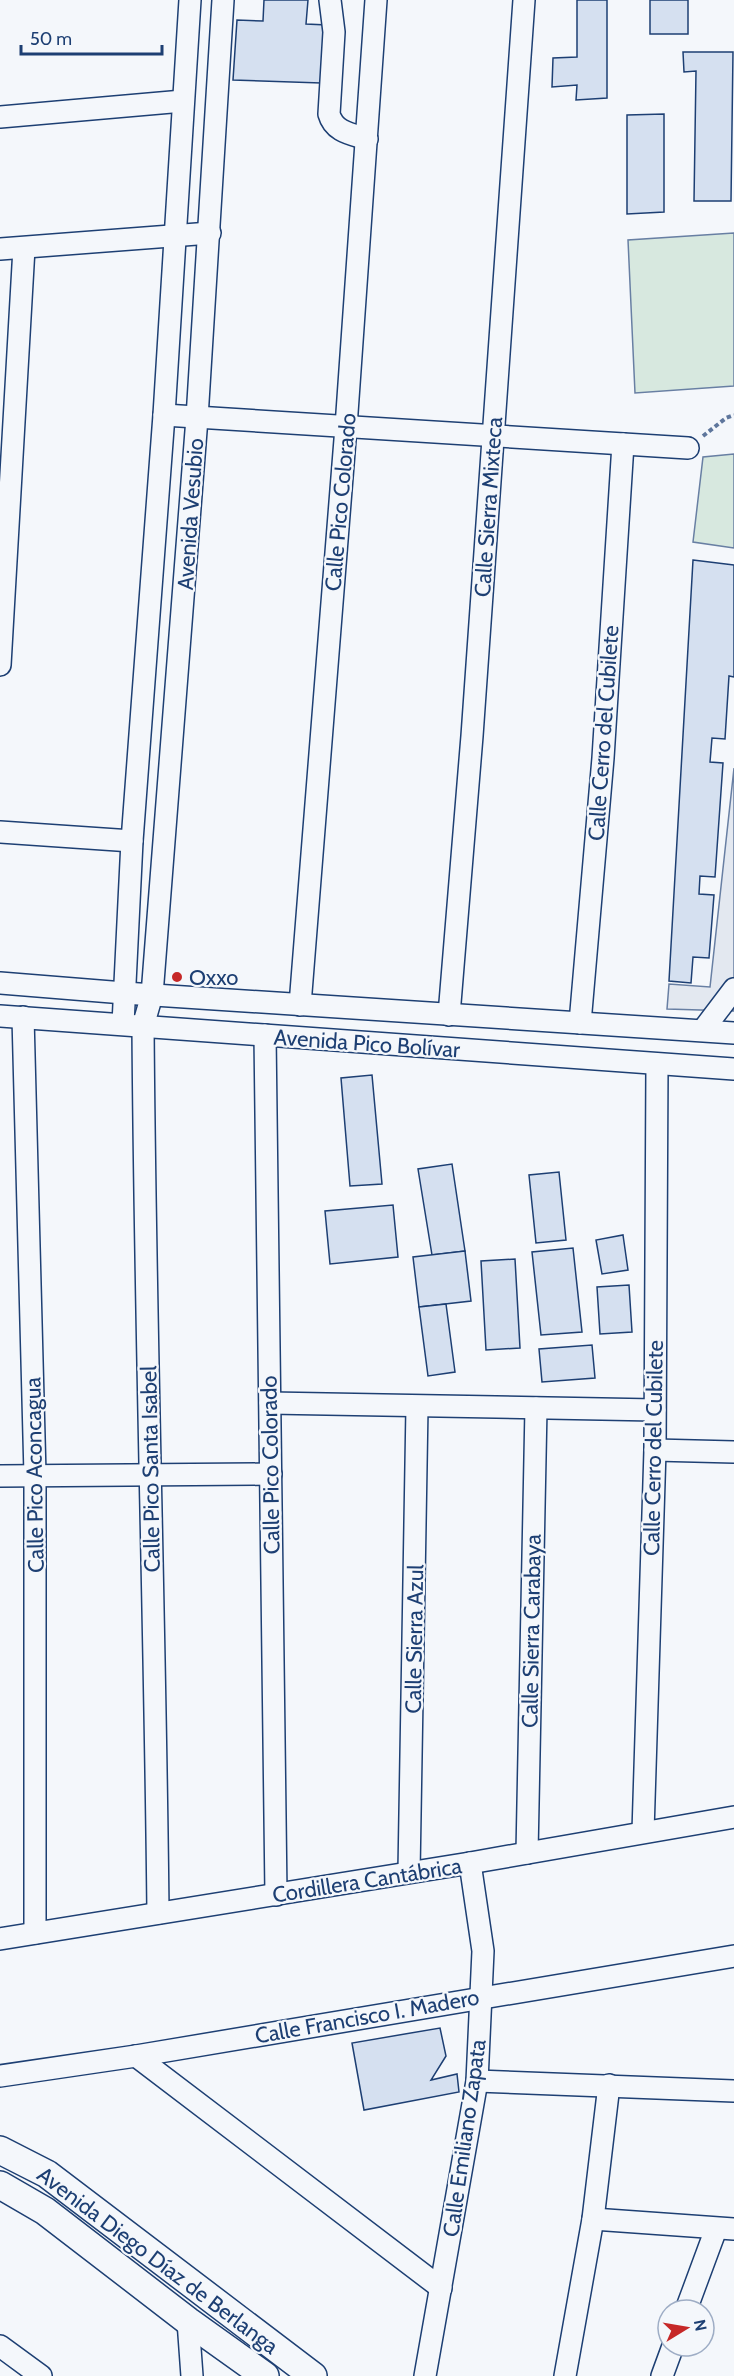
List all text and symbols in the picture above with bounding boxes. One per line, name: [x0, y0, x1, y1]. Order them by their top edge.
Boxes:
scale bar: [21, 18, 162, 56]
text: 50 m: [30, 28, 72, 50]
street label: Calle Pico Colorado: [319, 412, 362, 592]
street label: Calle Sierra Mixteca: [469, 416, 508, 598]
street label: Avenida Vesubio: [172, 437, 209, 591]
street label: Calle Cerro del Cubilete: [582, 624, 624, 842]
place label: Oxxo: [189, 964, 238, 991]
marker: Oxxo: [170, 970, 184, 984]
street label: Avenida Pico Bolívar: [273, 1024, 461, 1063]
street label: Calle Cerro del Cubilete: [638, 1340, 669, 1556]
street label: Calle Pico Santa Isabel: [135, 1365, 166, 1573]
street label: Calle Pico Colorado: [255, 1375, 286, 1555]
street label: Calle Pico Aconcagua: [19, 1376, 50, 1573]
street label: Calle Sierra Carabaya: [516, 1533, 547, 1728]
street label: Calle Sierra Azul: [400, 1563, 429, 1714]
street label: Cordillera Cantábrica: [270, 1852, 464, 1909]
street label: Calle Francisco I. Madero: [253, 1983, 481, 2050]
street label: Calle Emiliano Zapata: [437, 2037, 492, 2239]
street label: Avenida Diego Díaz de Berlanga: [32, 2161, 284, 2360]
north arrow: [656, 2298, 716, 2358]
text: N: [690, 2318, 711, 2333]

